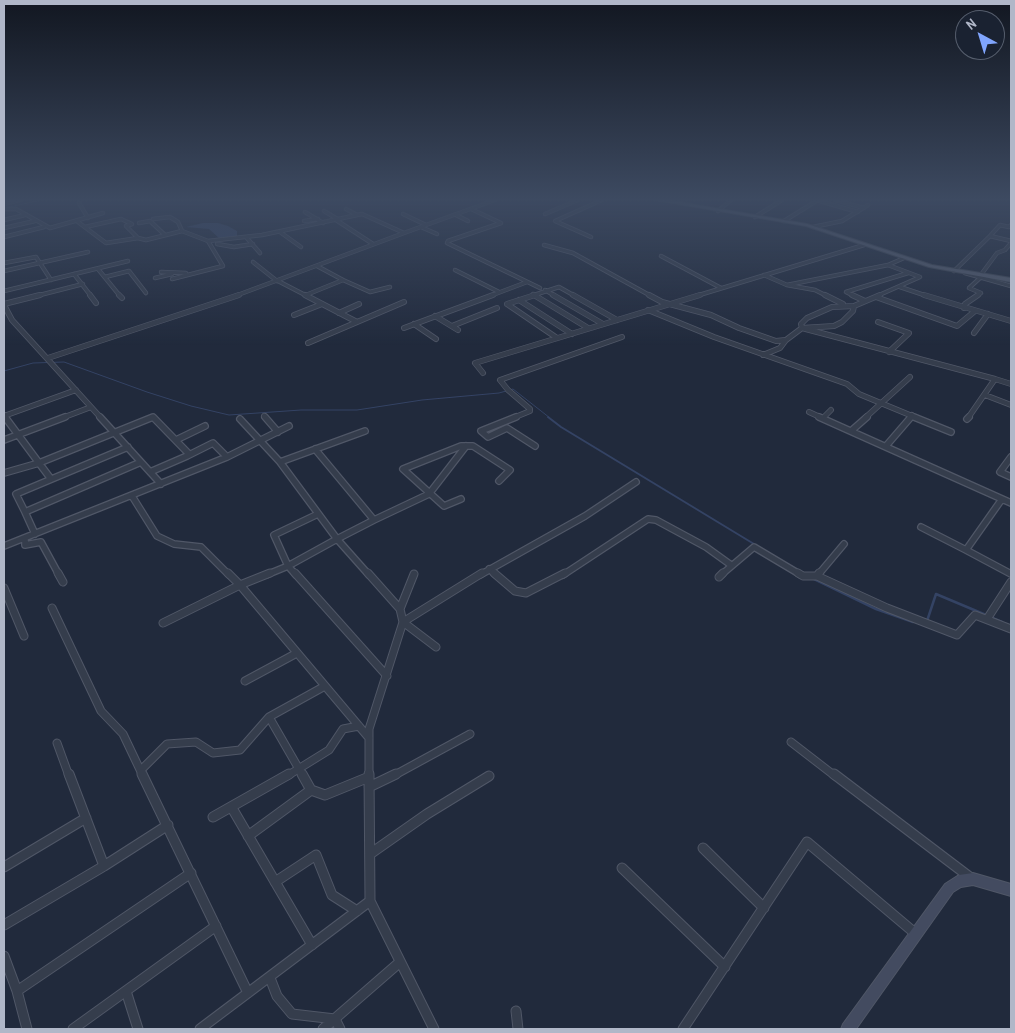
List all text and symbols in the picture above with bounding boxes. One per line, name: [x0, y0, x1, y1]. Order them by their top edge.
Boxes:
north arrow: [955, 10, 1005, 60]
text: N: [962, 15, 980, 34]

